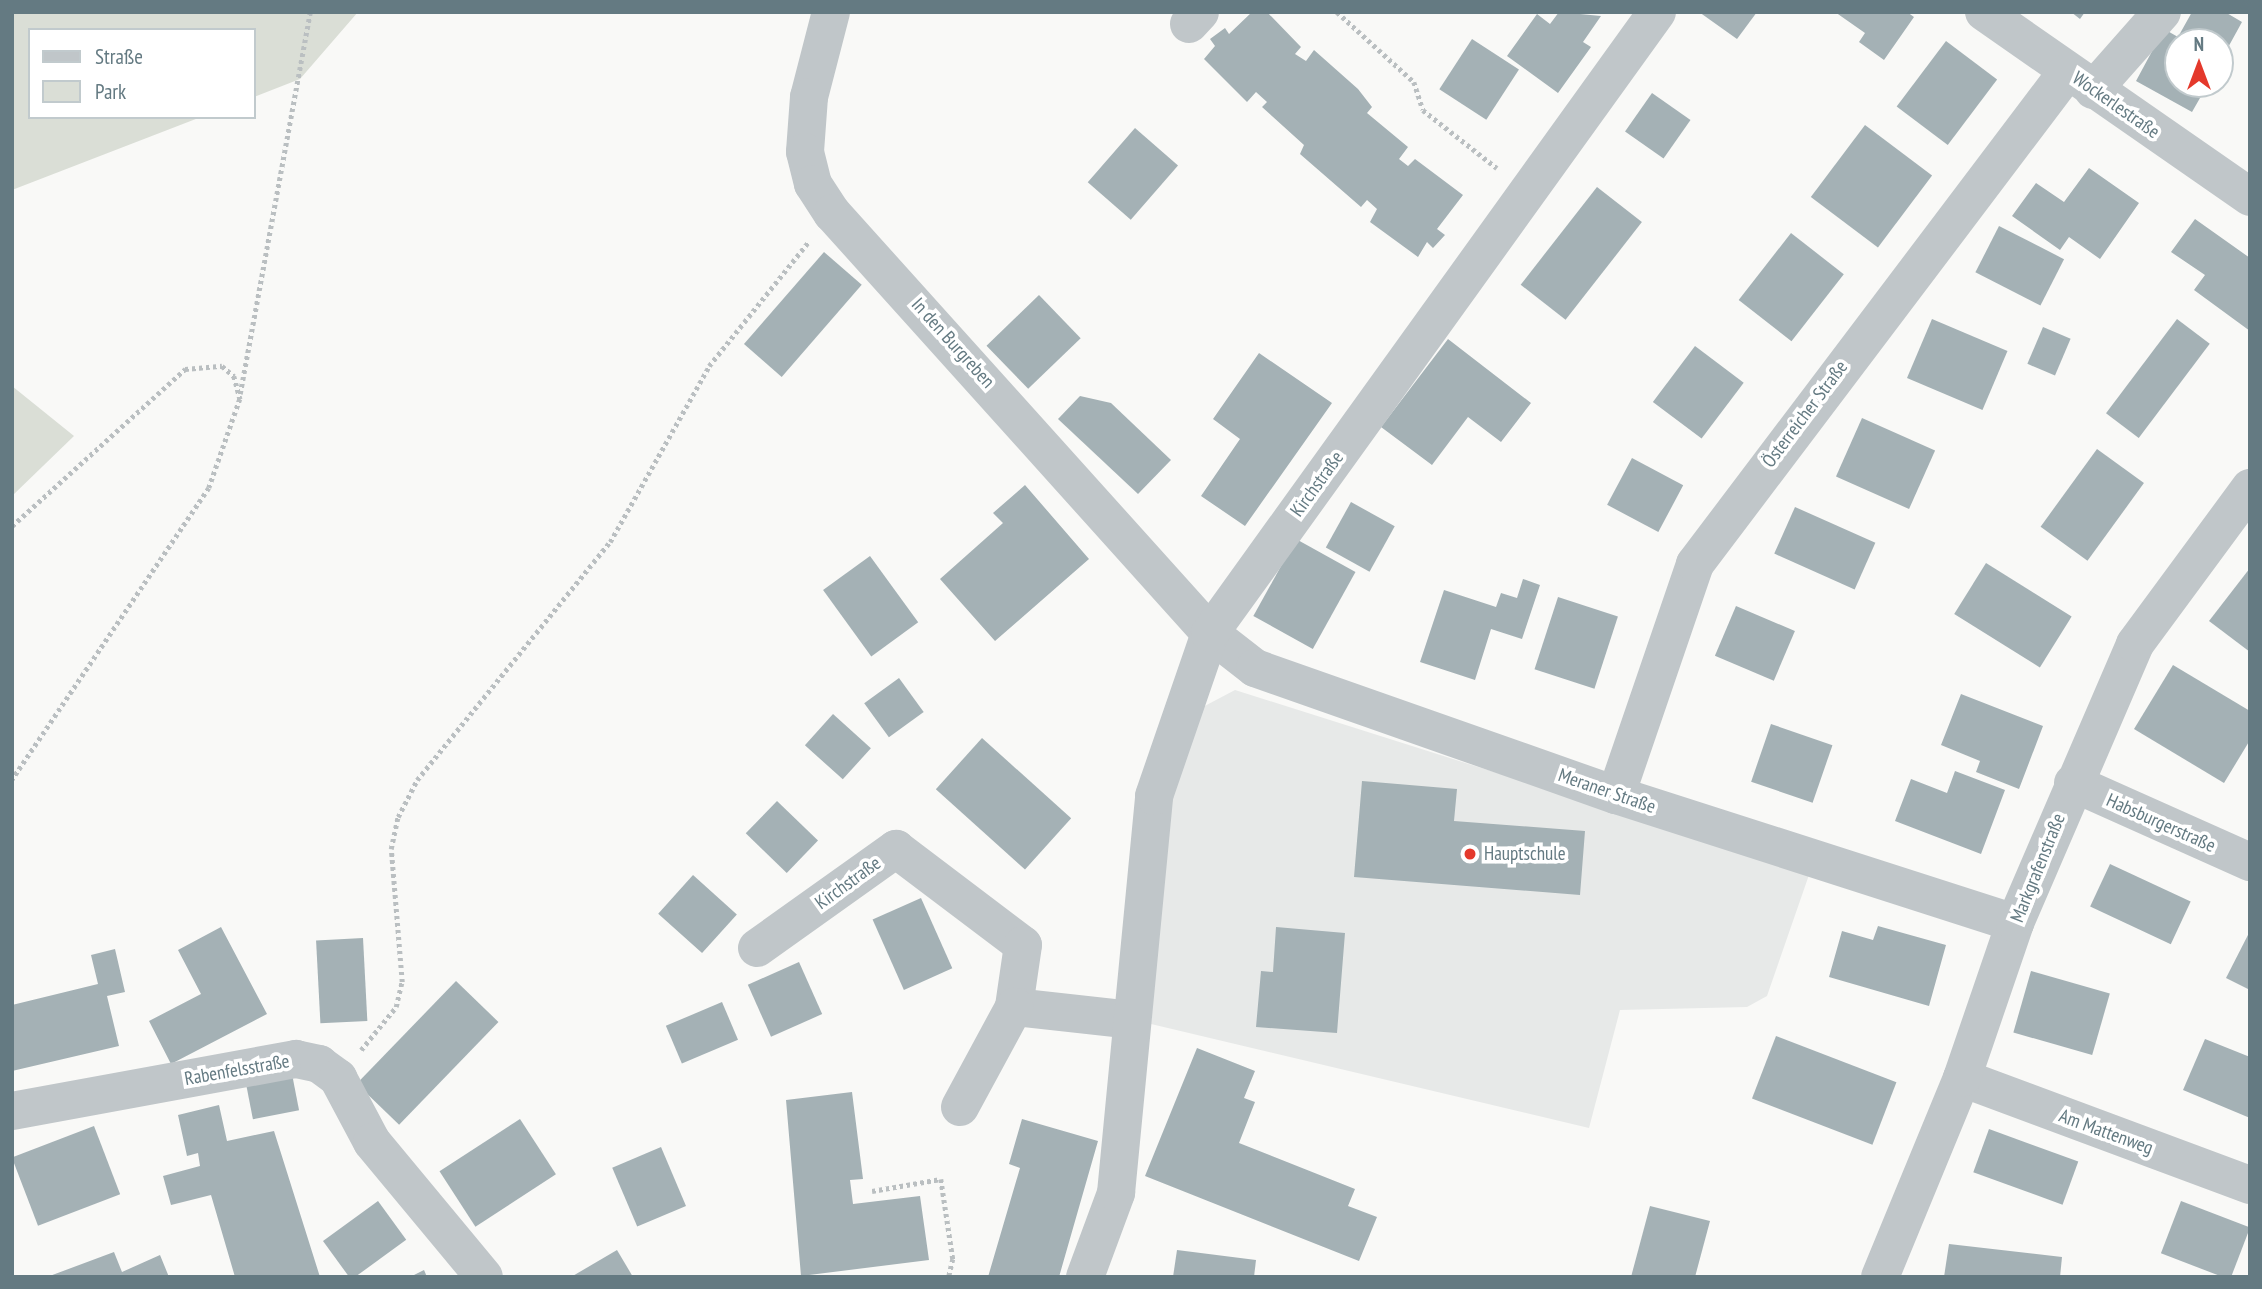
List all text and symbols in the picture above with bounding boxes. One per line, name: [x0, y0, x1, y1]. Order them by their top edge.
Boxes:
legend: [28, 28, 256, 119]
north arrow: [2164, 28, 2234, 98]
text: N: [2194, 32, 2204, 56]
text: Straße: [95, 43, 143, 70]
street label: Wockerlestraße: [2068, 67, 2164, 143]
text: Park: [95, 78, 126, 105]
street label: In den Burgreben: [907, 293, 999, 393]
street label: Österreicher Straße: [1757, 356, 1853, 472]
street label: Kirchstraße: [1286, 447, 1348, 521]
street label: Meraner Straße: [1555, 764, 1659, 818]
street label: Habsburgerstraße: [2103, 789, 2219, 857]
street label: Markgrafenstraße: [2006, 810, 2070, 926]
place label: Hauptschule: [1484, 843, 1566, 865]
marker: Hauptschule: [1462, 846, 1478, 862]
street label: Kirchstraße: [811, 852, 885, 914]
street label: Rabenfelsstraße: [183, 1050, 291, 1090]
street label: Am Mattenweg: [2056, 1104, 2156, 1160]

